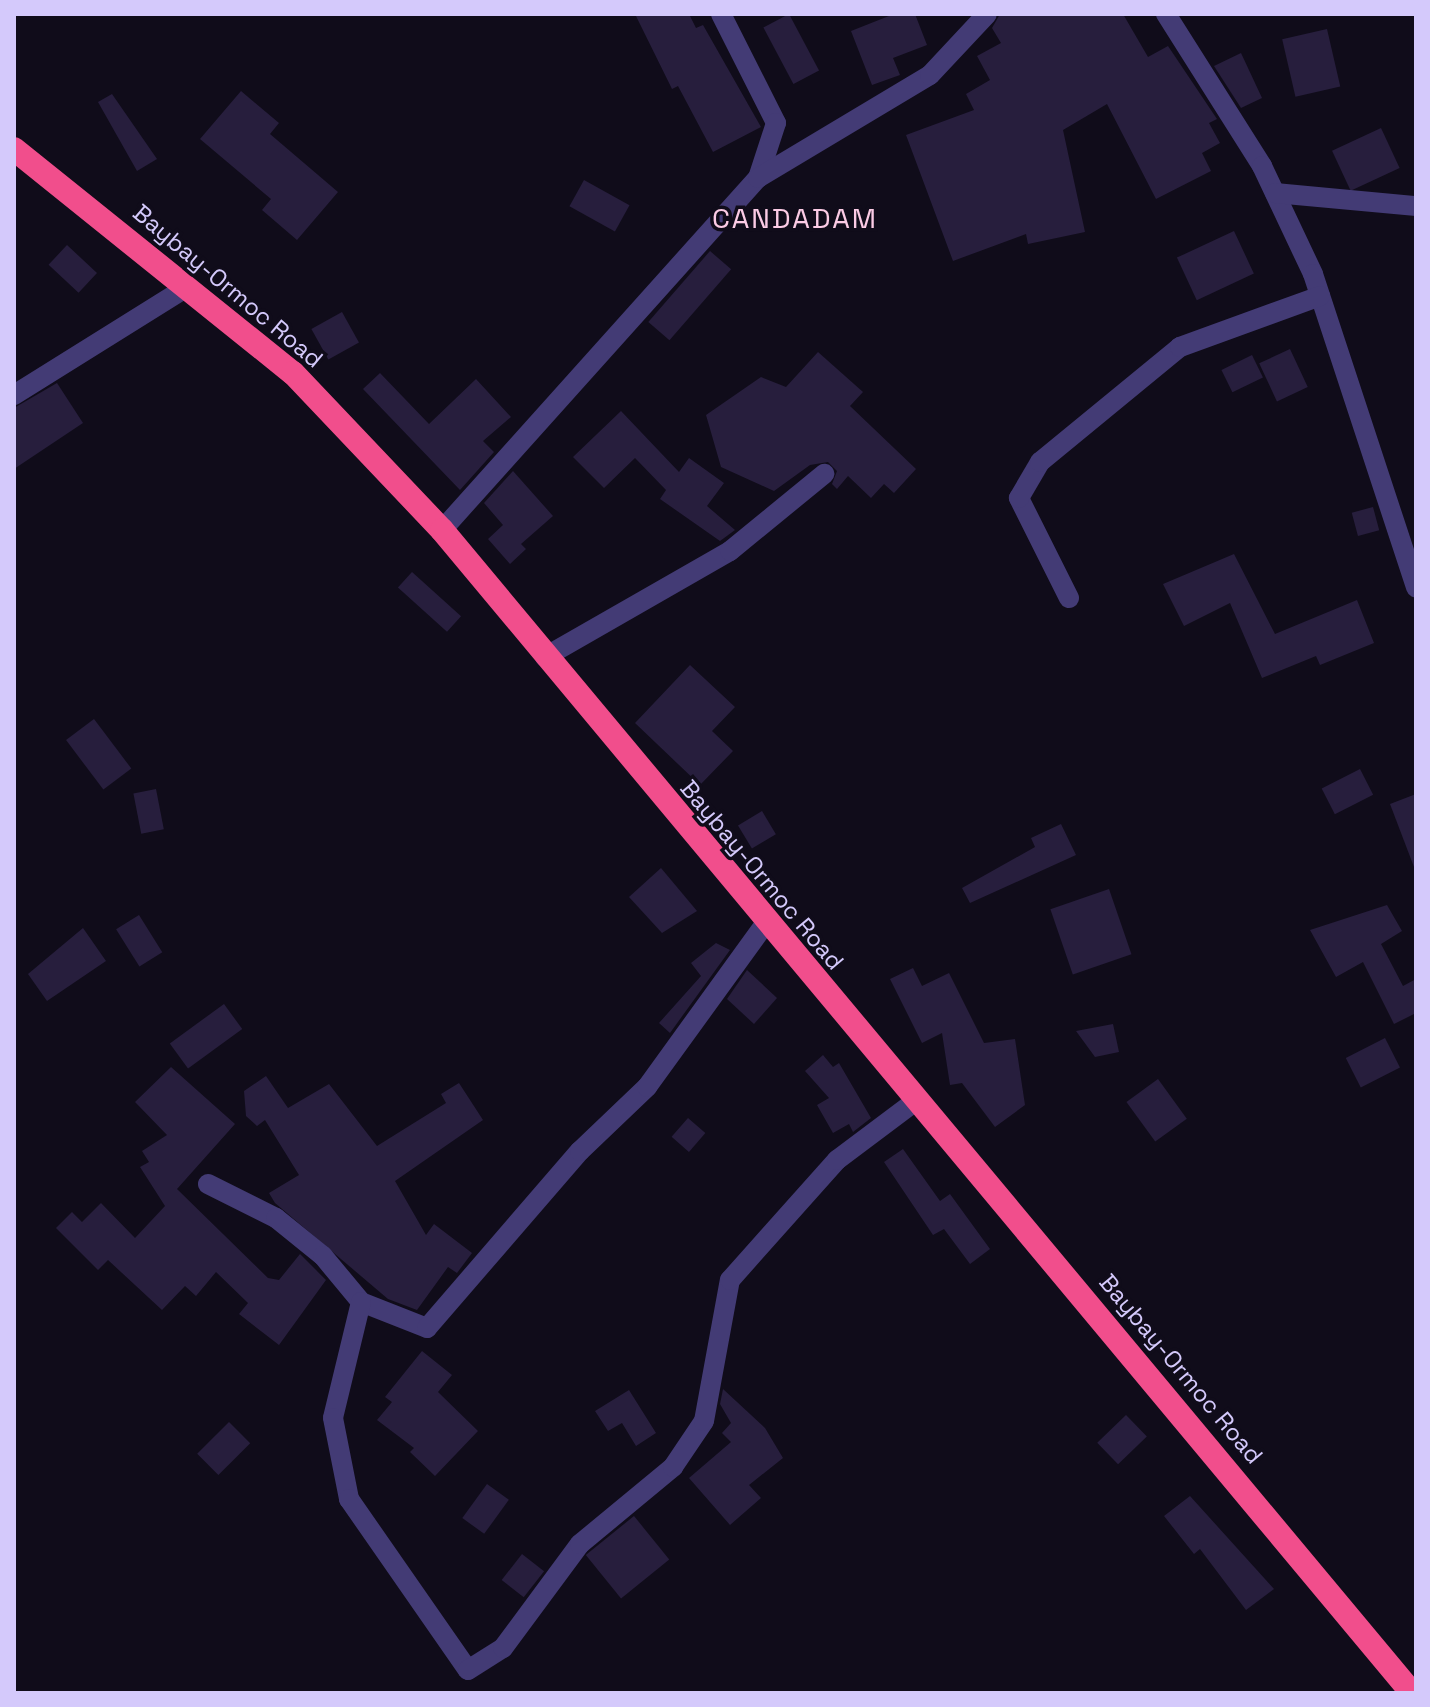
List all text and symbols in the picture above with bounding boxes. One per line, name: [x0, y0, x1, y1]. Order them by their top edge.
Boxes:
street label: Baybay-Ormoc Road: [127, 198, 329, 374]
district label: CANDADAM: [712, 201, 878, 235]
street label: Baybay-Ormoc Road: [674, 774, 850, 976]
street label: Baybay-Ormoc Road: [1093, 1268, 1269, 1470]

